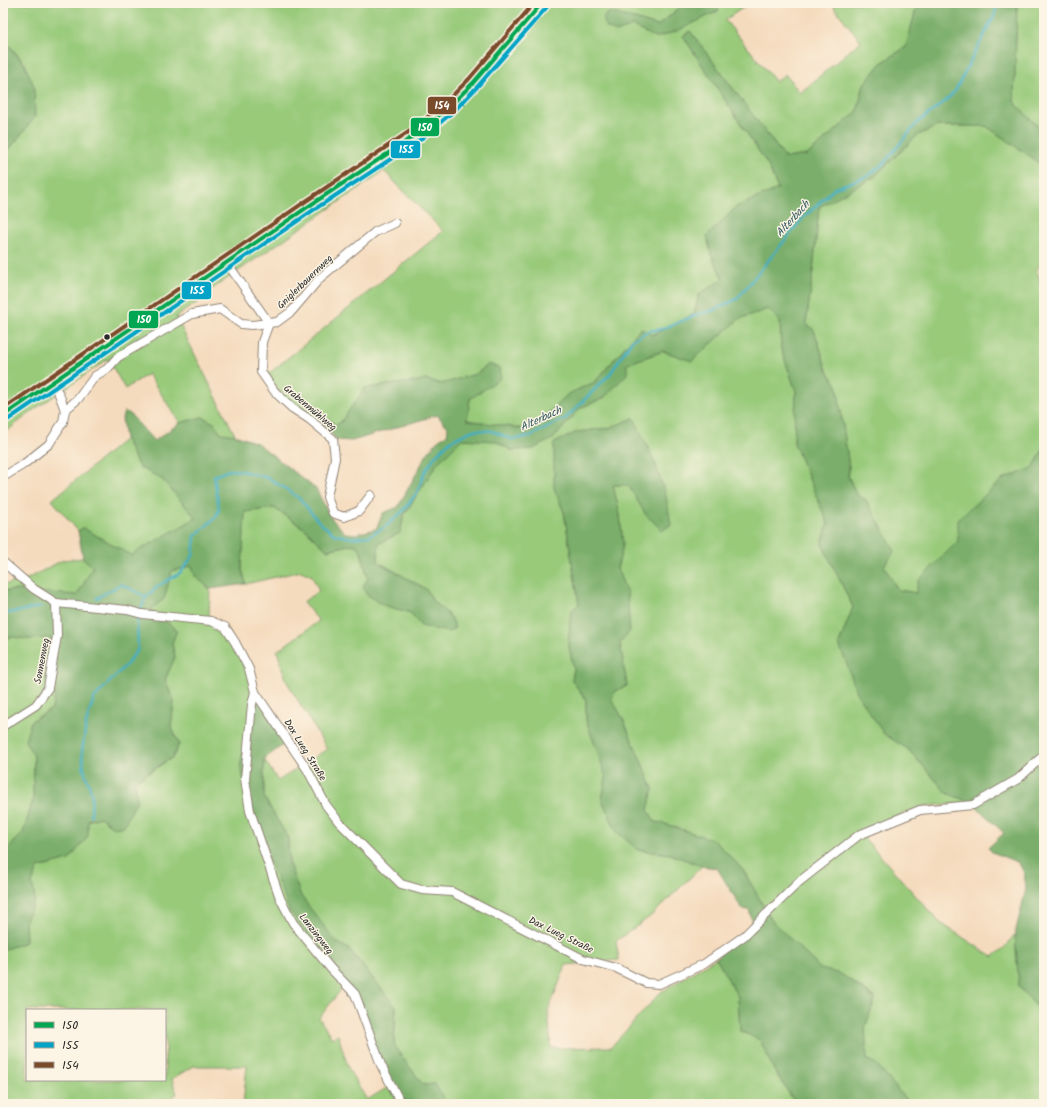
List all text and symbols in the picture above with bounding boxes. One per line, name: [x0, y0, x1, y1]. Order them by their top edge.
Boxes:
line badge: 154: [427, 96, 457, 115]
text: 154: [435, 97, 449, 115]
line badge: 150: [410, 117, 440, 137]
text: 150: [418, 119, 433, 137]
line badge: 155: [390, 140, 421, 159]
text: 155: [399, 141, 415, 159]
water label: Alterbach: [772, 196, 815, 241]
street label: Gniglerbauernweg: [273, 251, 337, 313]
line badge: 155: [181, 281, 212, 300]
text: 155: [190, 282, 206, 300]
line badge: 150: [128, 310, 159, 329]
text: 150: [137, 311, 152, 329]
unlabelled marker: [102, 332, 112, 342]
street label: Grabenmühlweg: [280, 381, 341, 435]
water label: Alterbach: [517, 401, 566, 436]
street label: Sonnenweg: [30, 636, 54, 685]
street label: Dax Lueg Straße: [280, 716, 331, 785]
street label: Lanzingweg: [295, 910, 337, 958]
street label: Dax Lueg Straße: [526, 912, 597, 958]
legend: [26, 1009, 166, 1081]
text: 150: [62, 1016, 78, 1035]
text: 155: [62, 1036, 80, 1055]
text: 154: [62, 1056, 79, 1075]

